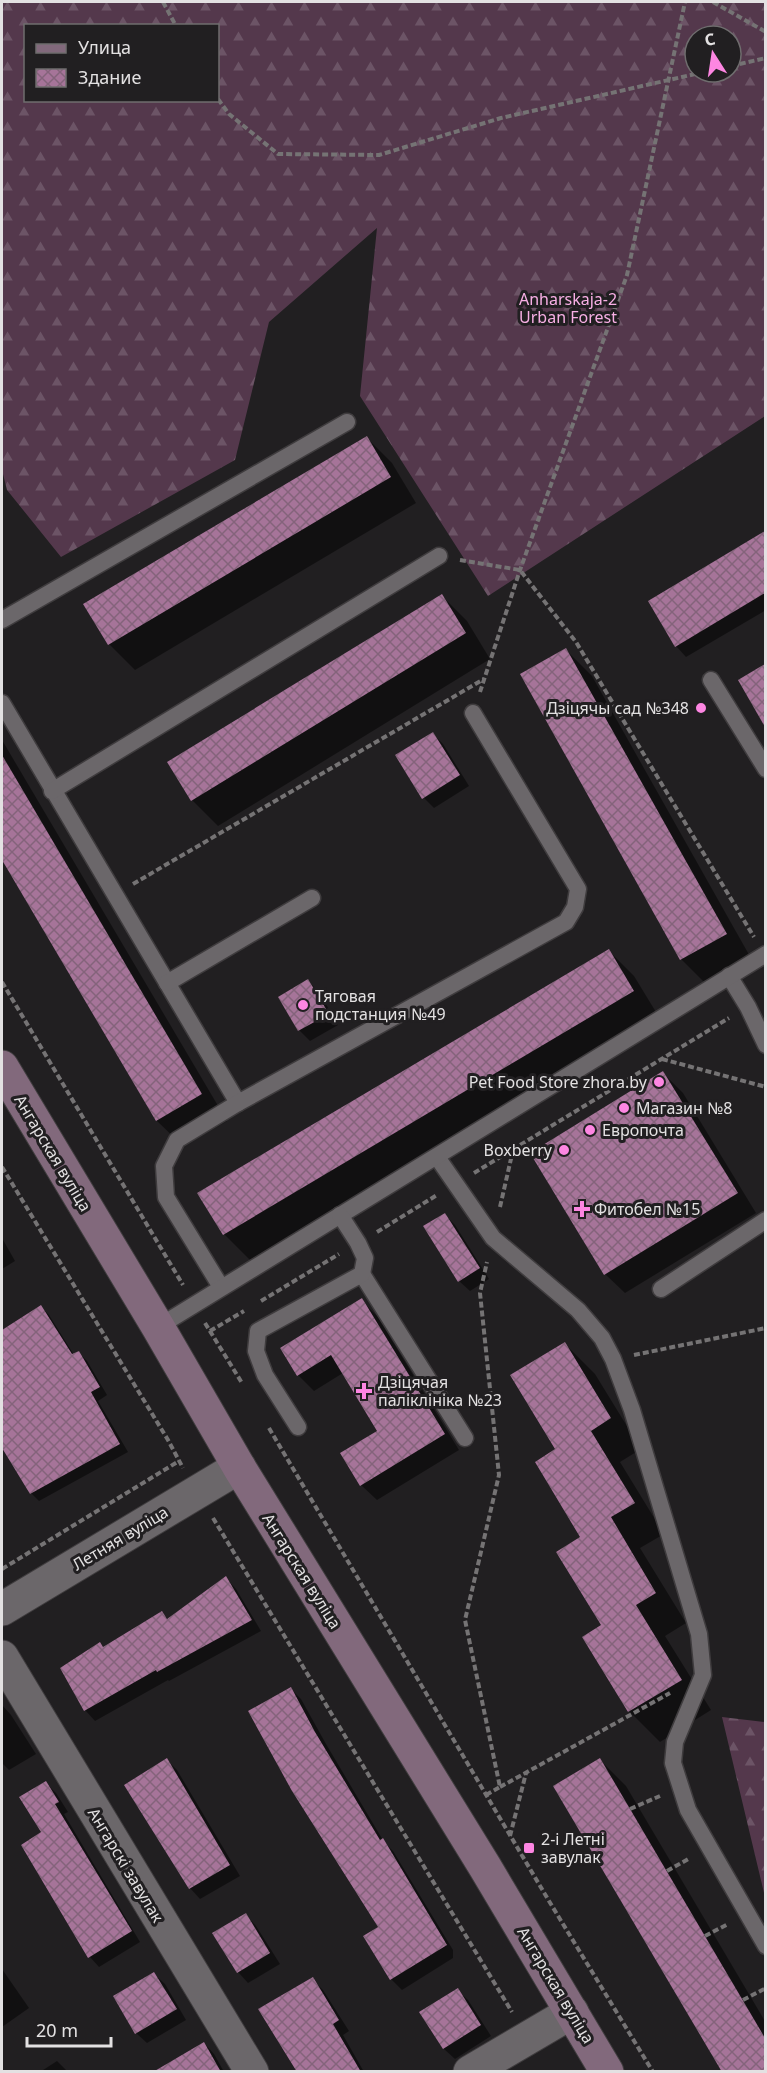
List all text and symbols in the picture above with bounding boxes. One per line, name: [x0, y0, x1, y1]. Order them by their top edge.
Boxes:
legend: [24, 24, 219, 102]
north arrow: [683, 24, 743, 84]
text: С: [703, 27, 717, 51]
text: Улица: [78, 35, 131, 59]
text: Здание: [78, 65, 142, 89]
park label: Anharskaja-2 Urban Forest: [519, 288, 617, 328]
place label: Дзіцячы сад №348: [546, 697, 689, 719]
marker: Дзіцячы сад №348: [694, 701, 708, 715]
place label: Тяговая подстанция №49: [315, 985, 446, 1025]
marker: Тяговая подстанция №49: [296, 998, 310, 1012]
place label: Pet Food Store zhora.by: [469, 1071, 648, 1093]
marker: Pet Food Store zhora.by: [652, 1075, 666, 1089]
street label: Ангарская вуліца: [9, 1091, 97, 1215]
place label: Магазин №8: [636, 1097, 733, 1119]
marker: Магазин №8: [617, 1101, 631, 1115]
place label: Европочта: [602, 1119, 684, 1141]
marker: Европочта: [583, 1123, 597, 1137]
place label: Boxberry: [484, 1139, 553, 1161]
marker: Boxberry: [557, 1143, 571, 1157]
place label: Фитобел №15: [594, 1198, 700, 1220]
marker: Фитобел №15: [575, 1202, 589, 1216]
place label: Дзіцячая паліклініка №23: [378, 1371, 502, 1411]
marker: Дзіцячая паліклініка №23: [355, 1382, 373, 1400]
street label: Летняя вуліца: [68, 1501, 172, 1575]
street label: Ангарская вуліца: [258, 1509, 346, 1633]
street label: Ангарскі завулак: [83, 1804, 169, 1927]
place label: 2-і Летні завулак: [541, 1828, 605, 1868]
marker: 2-і Летні завулак: [522, 1841, 536, 1855]
street label: Ангарская вуліца: [512, 1923, 600, 2047]
scale bar: [27, 2010, 111, 2048]
text: 20 m: [36, 2018, 78, 2042]

